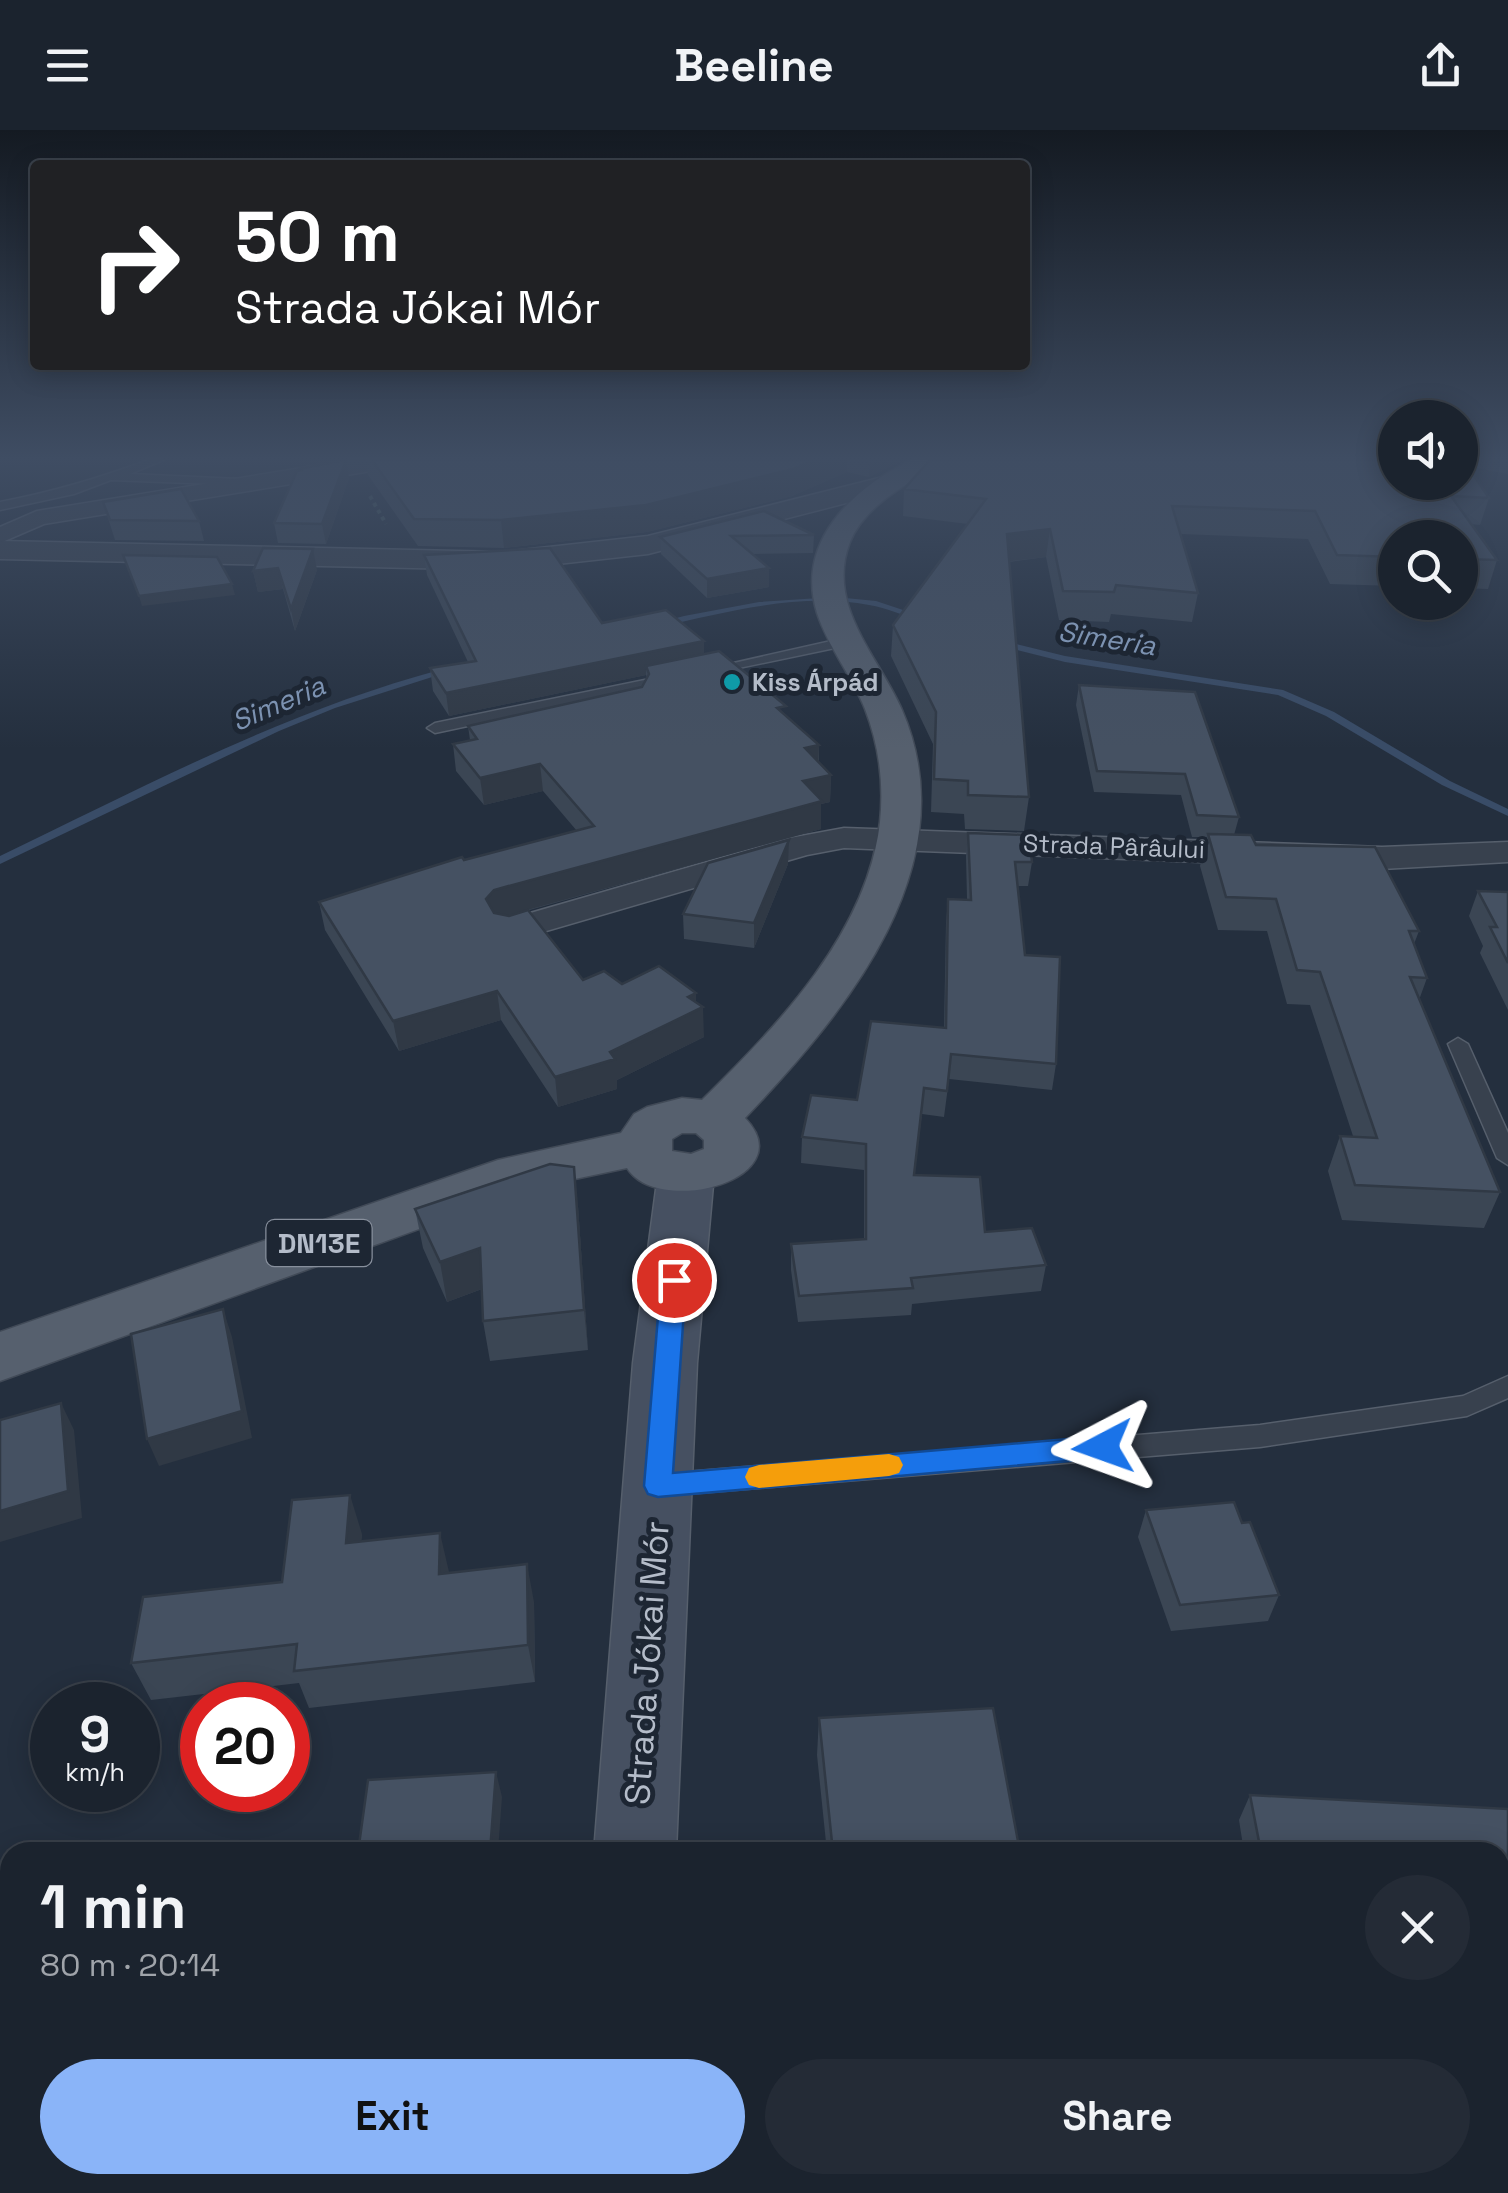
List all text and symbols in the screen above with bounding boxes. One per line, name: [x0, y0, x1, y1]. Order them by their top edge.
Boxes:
text: Beeline: [674, 37, 834, 94]
icon: menu: [40, 38, 95, 93]
icon: share: [1413, 38, 1468, 93]
text: 50 m: [235, 192, 400, 281]
icon: right: [70, 200, 200, 330]
text: Strada Jókai Mór: [235, 279, 600, 336]
map controls: [1378, 400, 1478, 620]
button: sound: [1378, 400, 1478, 500]
button: search: [1378, 520, 1478, 620]
water label: Simeria: [1056, 613, 1159, 664]
place label: Kiss Árpád: [752, 666, 878, 698]
water label: Simeria: [226, 667, 331, 739]
marker: Kiss Árpád: [721, 671, 743, 693]
street label: Strada Pârâului: [1023, 827, 1205, 865]
road number: DN13E: [266, 1220, 372, 1266]
pin: [632, 1238, 717, 1323]
icon: arrive: [647, 1253, 702, 1308]
position arrow: [1051, 1395, 1155, 1499]
street label: Strada Jókai Mór: [615, 1520, 679, 1806]
speed limit sign: 20: [180, 1682, 310, 1812]
text: 9: [80, 1703, 110, 1767]
text: km/h: [65, 1756, 125, 1788]
text: 1 min: [40, 1869, 187, 1946]
button: close: [1365, 1875, 1470, 1980]
text: 80 m · 20:14: [40, 1945, 220, 1985]
button: Exit: [40, 2059, 745, 2174]
button: Share: [765, 2059, 1470, 2174]

